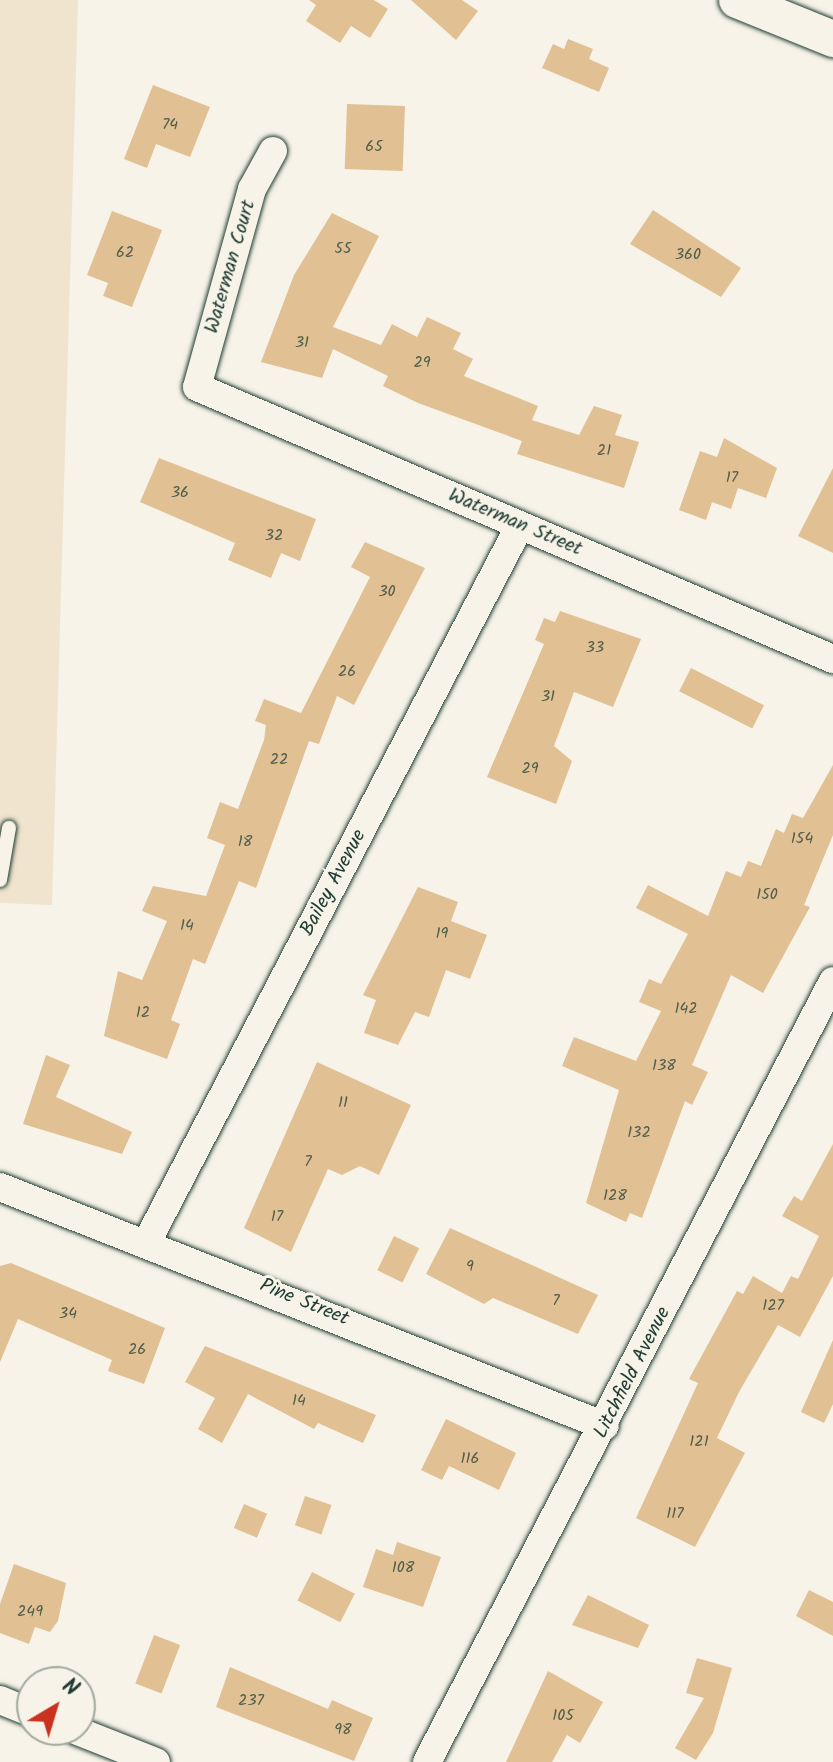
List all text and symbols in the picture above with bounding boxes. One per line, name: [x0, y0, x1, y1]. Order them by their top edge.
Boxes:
house number: 74: [162, 115, 178, 135]
house number: 65: [365, 137, 383, 157]
street label: Waterman Court: [201, 198, 261, 336]
house number: 55: [334, 239, 352, 259]
house number: 62: [116, 243, 134, 263]
house number: 360: [675, 245, 701, 265]
house number: 31: [295, 333, 309, 353]
house number: 29: [413, 353, 431, 373]
house number: 21: [597, 441, 611, 461]
house number: 17: [726, 468, 738, 488]
house number: 36: [171, 483, 189, 503]
street label: Waterman Street: [444, 484, 586, 562]
house number: 32: [265, 526, 283, 546]
house number: 30: [378, 582, 396, 602]
house number: 33: [586, 638, 604, 658]
house number: 26: [338, 662, 356, 682]
house number: 31: [541, 687, 555, 707]
house number: 22: [270, 750, 288, 770]
house number: 29: [521, 759, 539, 779]
street label: Bailey Avenue: [296, 826, 372, 940]
house number: 154: [791, 829, 813, 849]
house number: 18: [238, 832, 252, 852]
house number: 150: [756, 885, 778, 905]
house number: 14: [180, 916, 194, 936]
house number: 19: [436, 924, 448, 944]
house number: 142: [674, 999, 698, 1019]
house number: 12: [136, 1003, 150, 1023]
house number: 138: [652, 1056, 676, 1076]
house number: 11: [338, 1093, 348, 1113]
house number: 132: [627, 1123, 651, 1143]
house number: 7: [304, 1152, 312, 1172]
house number: 128: [603, 1186, 627, 1206]
house number: 17: [271, 1207, 283, 1227]
house number: 9: [466, 1257, 474, 1277]
street label: Pine Street: [256, 1274, 352, 1332]
house number: 7: [552, 1291, 560, 1311]
house number: 127: [762, 1296, 784, 1316]
street label: Litchfield Avenue: [590, 1303, 676, 1443]
house number: 34: [59, 1304, 77, 1324]
house number: 26: [128, 1340, 146, 1360]
house number: 14: [292, 1391, 306, 1411]
house number: 121: [689, 1432, 709, 1452]
house number: 116: [461, 1449, 479, 1469]
house number: 117: [666, 1504, 684, 1524]
house number: 108: [392, 1558, 414, 1578]
house number: 249: [17, 1602, 43, 1622]
north arrow: [16, 1666, 96, 1746]
text: N: [54, 1670, 86, 1706]
house number: 237: [238, 1691, 264, 1711]
house number: 105: [552, 1706, 574, 1726]
house number: 98: [334, 1720, 352, 1740]

